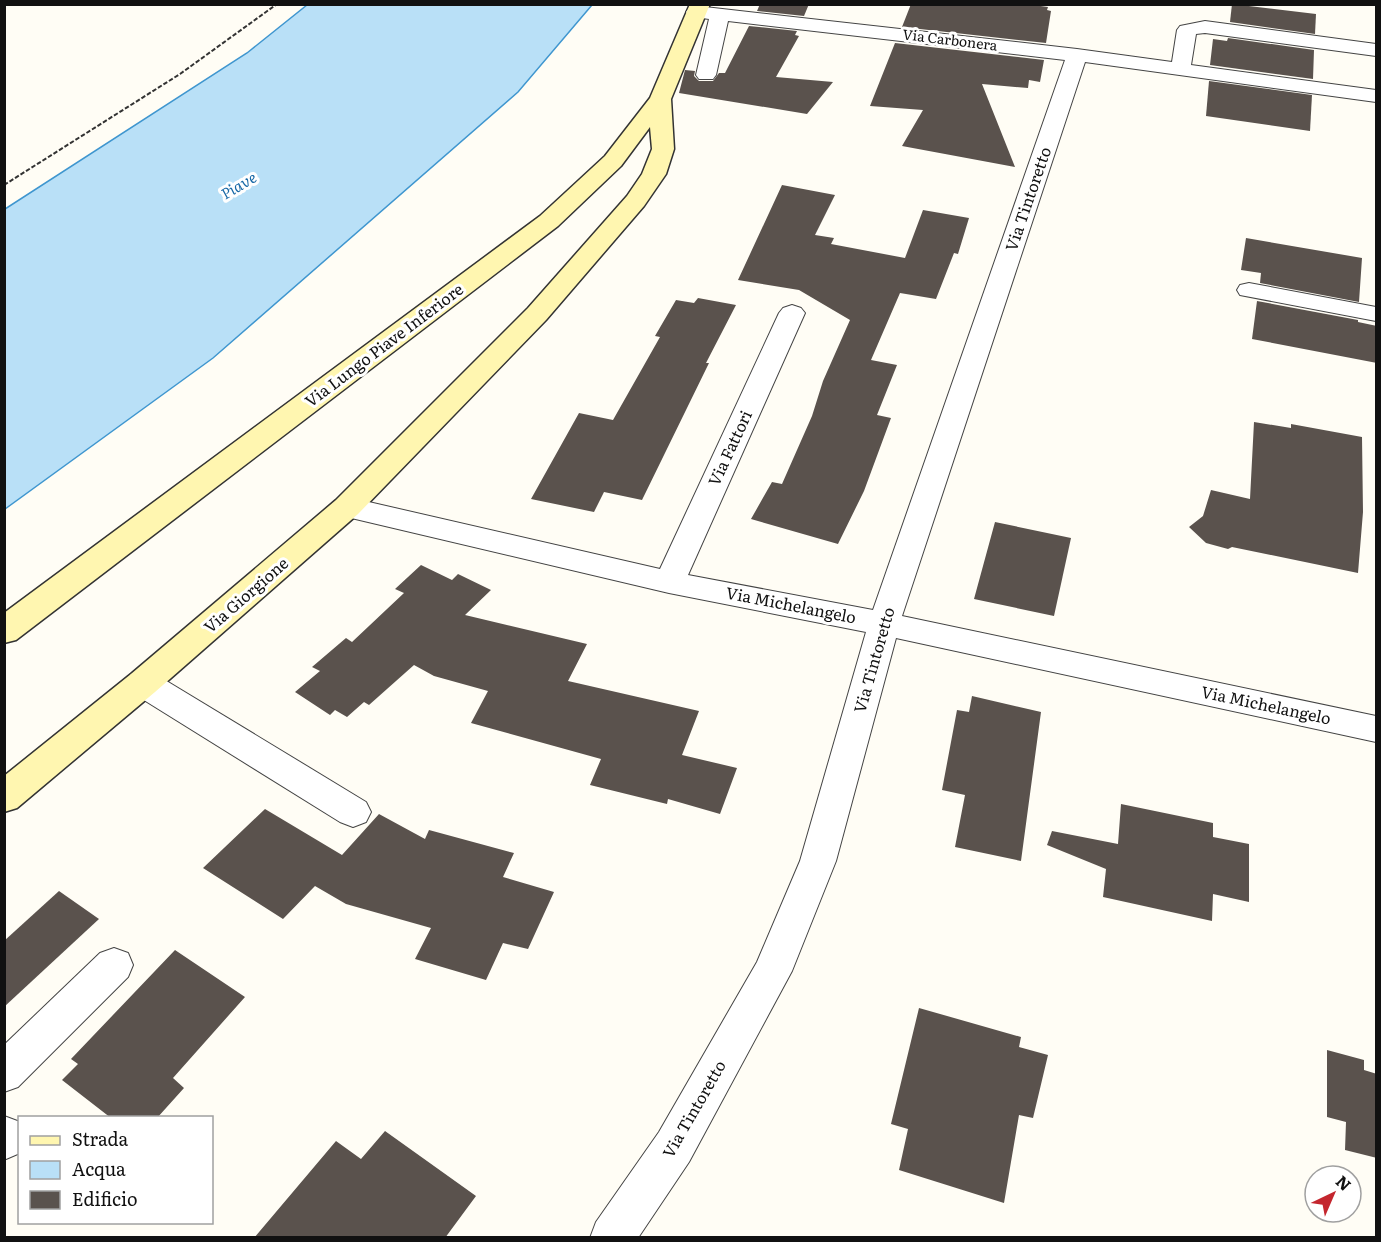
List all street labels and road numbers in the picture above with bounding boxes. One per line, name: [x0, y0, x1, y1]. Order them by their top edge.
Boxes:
street label: Via Carbonera: [901, 23, 999, 55]
street label: Via Tintoretto: [998, 143, 1056, 254]
street label: Via Lungo Piave Inferiore: [299, 276, 468, 412]
street label: Via Fattori: [701, 406, 757, 489]
street label: Via Giorgione: [198, 551, 293, 638]
street label: Via Michelangelo: [724, 580, 858, 628]
street label: Via Tintoretto: [846, 604, 900, 715]
street label: Via Michelangelo: [1199, 679, 1333, 729]
street label: Via Tintoretto: [655, 1055, 731, 1162]

